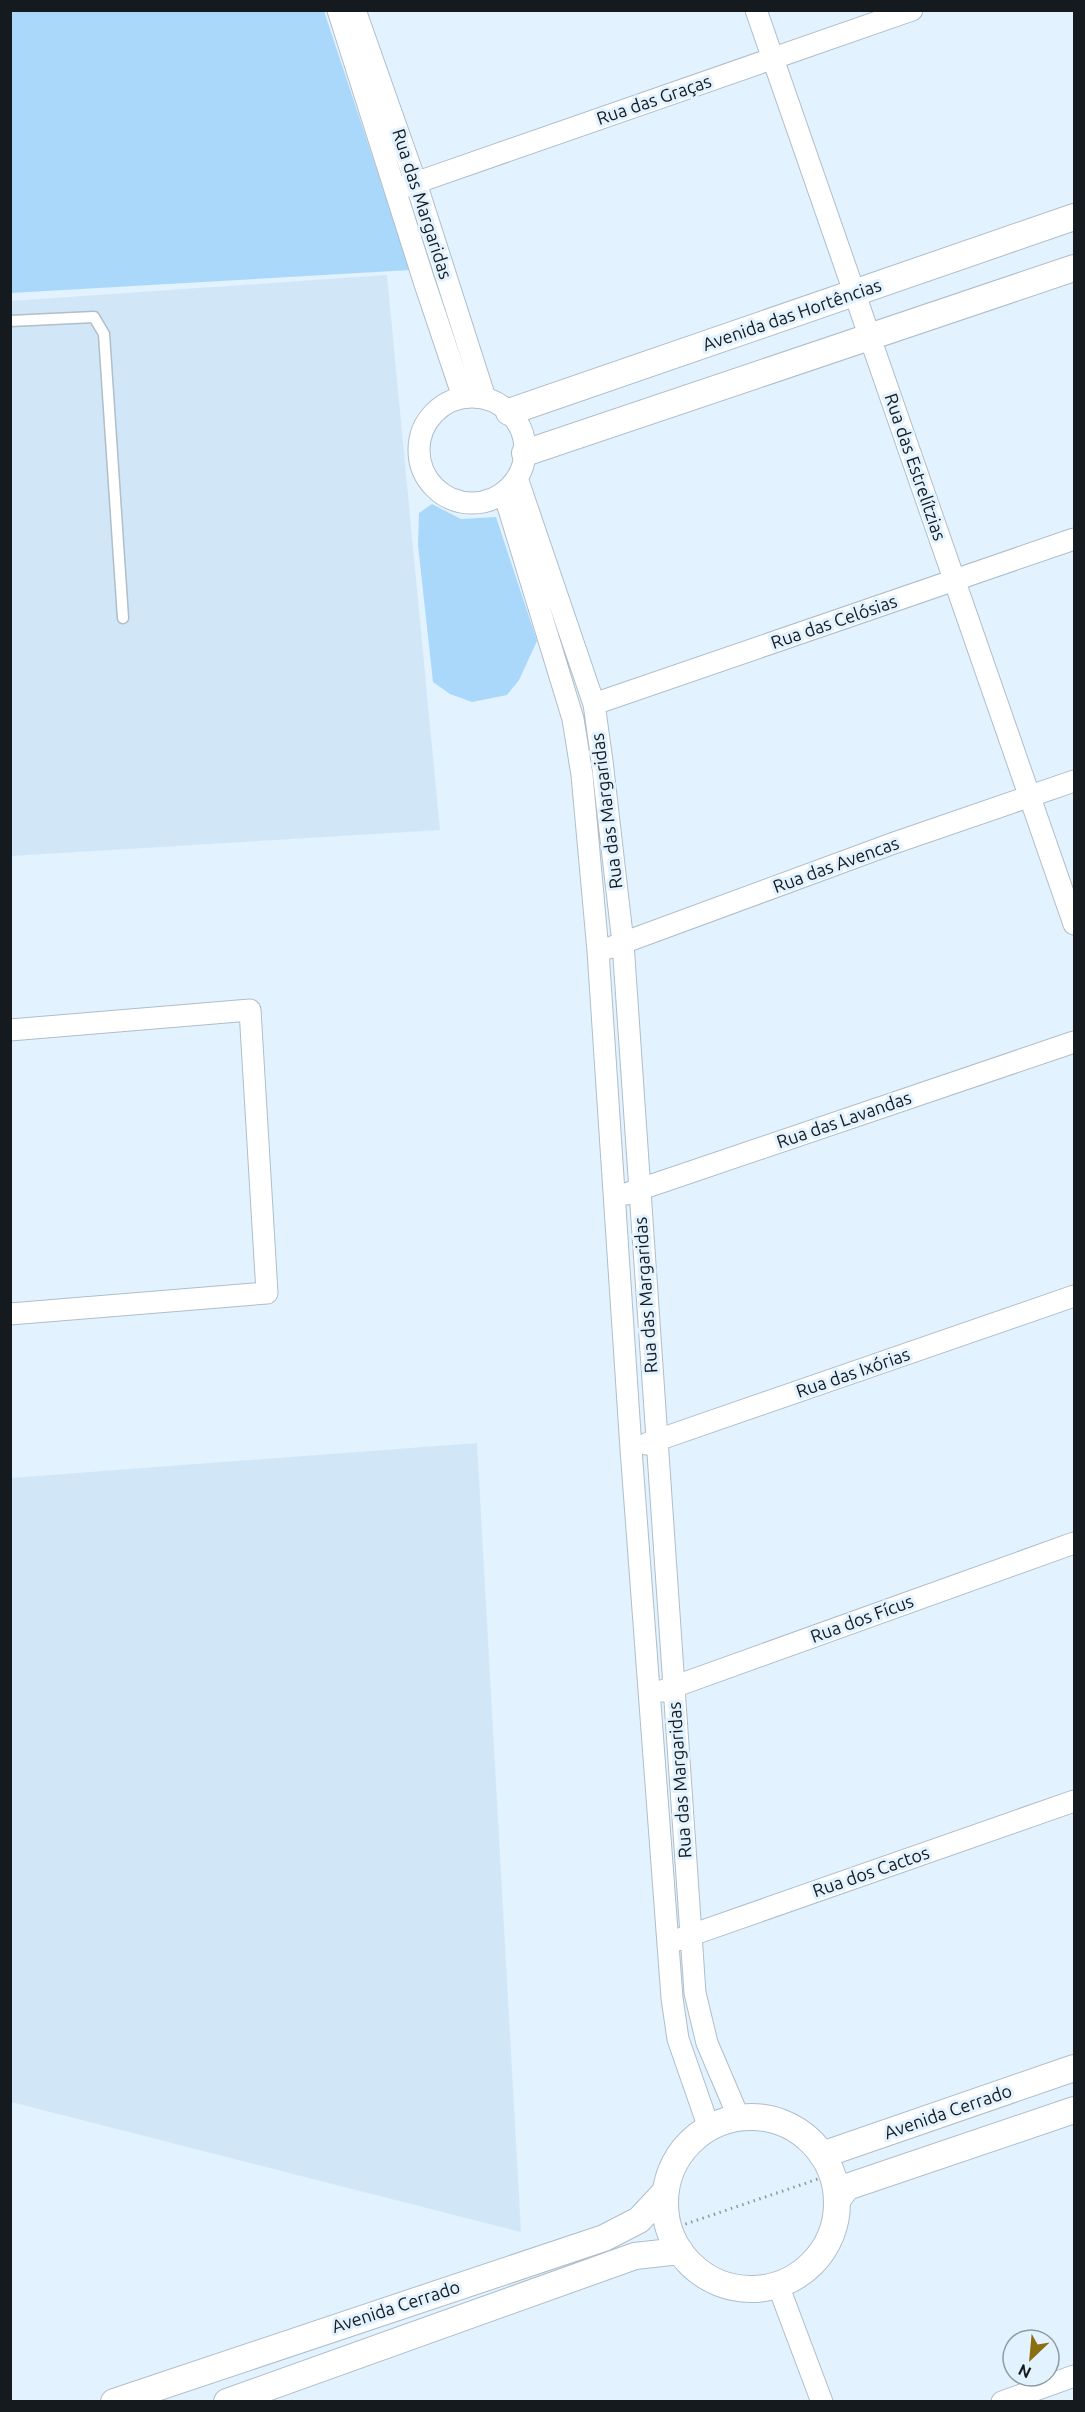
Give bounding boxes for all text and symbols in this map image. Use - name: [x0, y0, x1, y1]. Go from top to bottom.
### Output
- street label: Rua das Graças: [594, 70, 714, 128]
- street label: Rua das Margaridas: [389, 126, 457, 281]
- street label: Avenida das Hortências: [700, 274, 884, 354]
- street label: Rua das Estrelítzias: [881, 391, 951, 543]
- street label: Rua das Celósias: [768, 590, 900, 652]
- street label: Rua das Margaridas: [587, 732, 625, 890]
- street label: Rua das Avencas: [770, 832, 901, 896]
- street label: Rua das Lavandas: [774, 1087, 914, 1151]
- street label: Rua das Margaridas: [630, 1216, 660, 1374]
- street label: Rua das Ixórias: [793, 1343, 912, 1401]
- street label: Rua dos Fícus: [807, 1590, 916, 1646]
- street label: Rua das Margaridas: [664, 1701, 694, 1859]
- street label: Rua dos Cactos: [810, 1842, 932, 1900]
- street label: Avenida Cerrado: [881, 2080, 1014, 2142]
- street label: Avenida Cerrado: [329, 2276, 462, 2336]
- north arrow: [1001, 2328, 1061, 2388]
- text: N: [1015, 2361, 1034, 2382]

